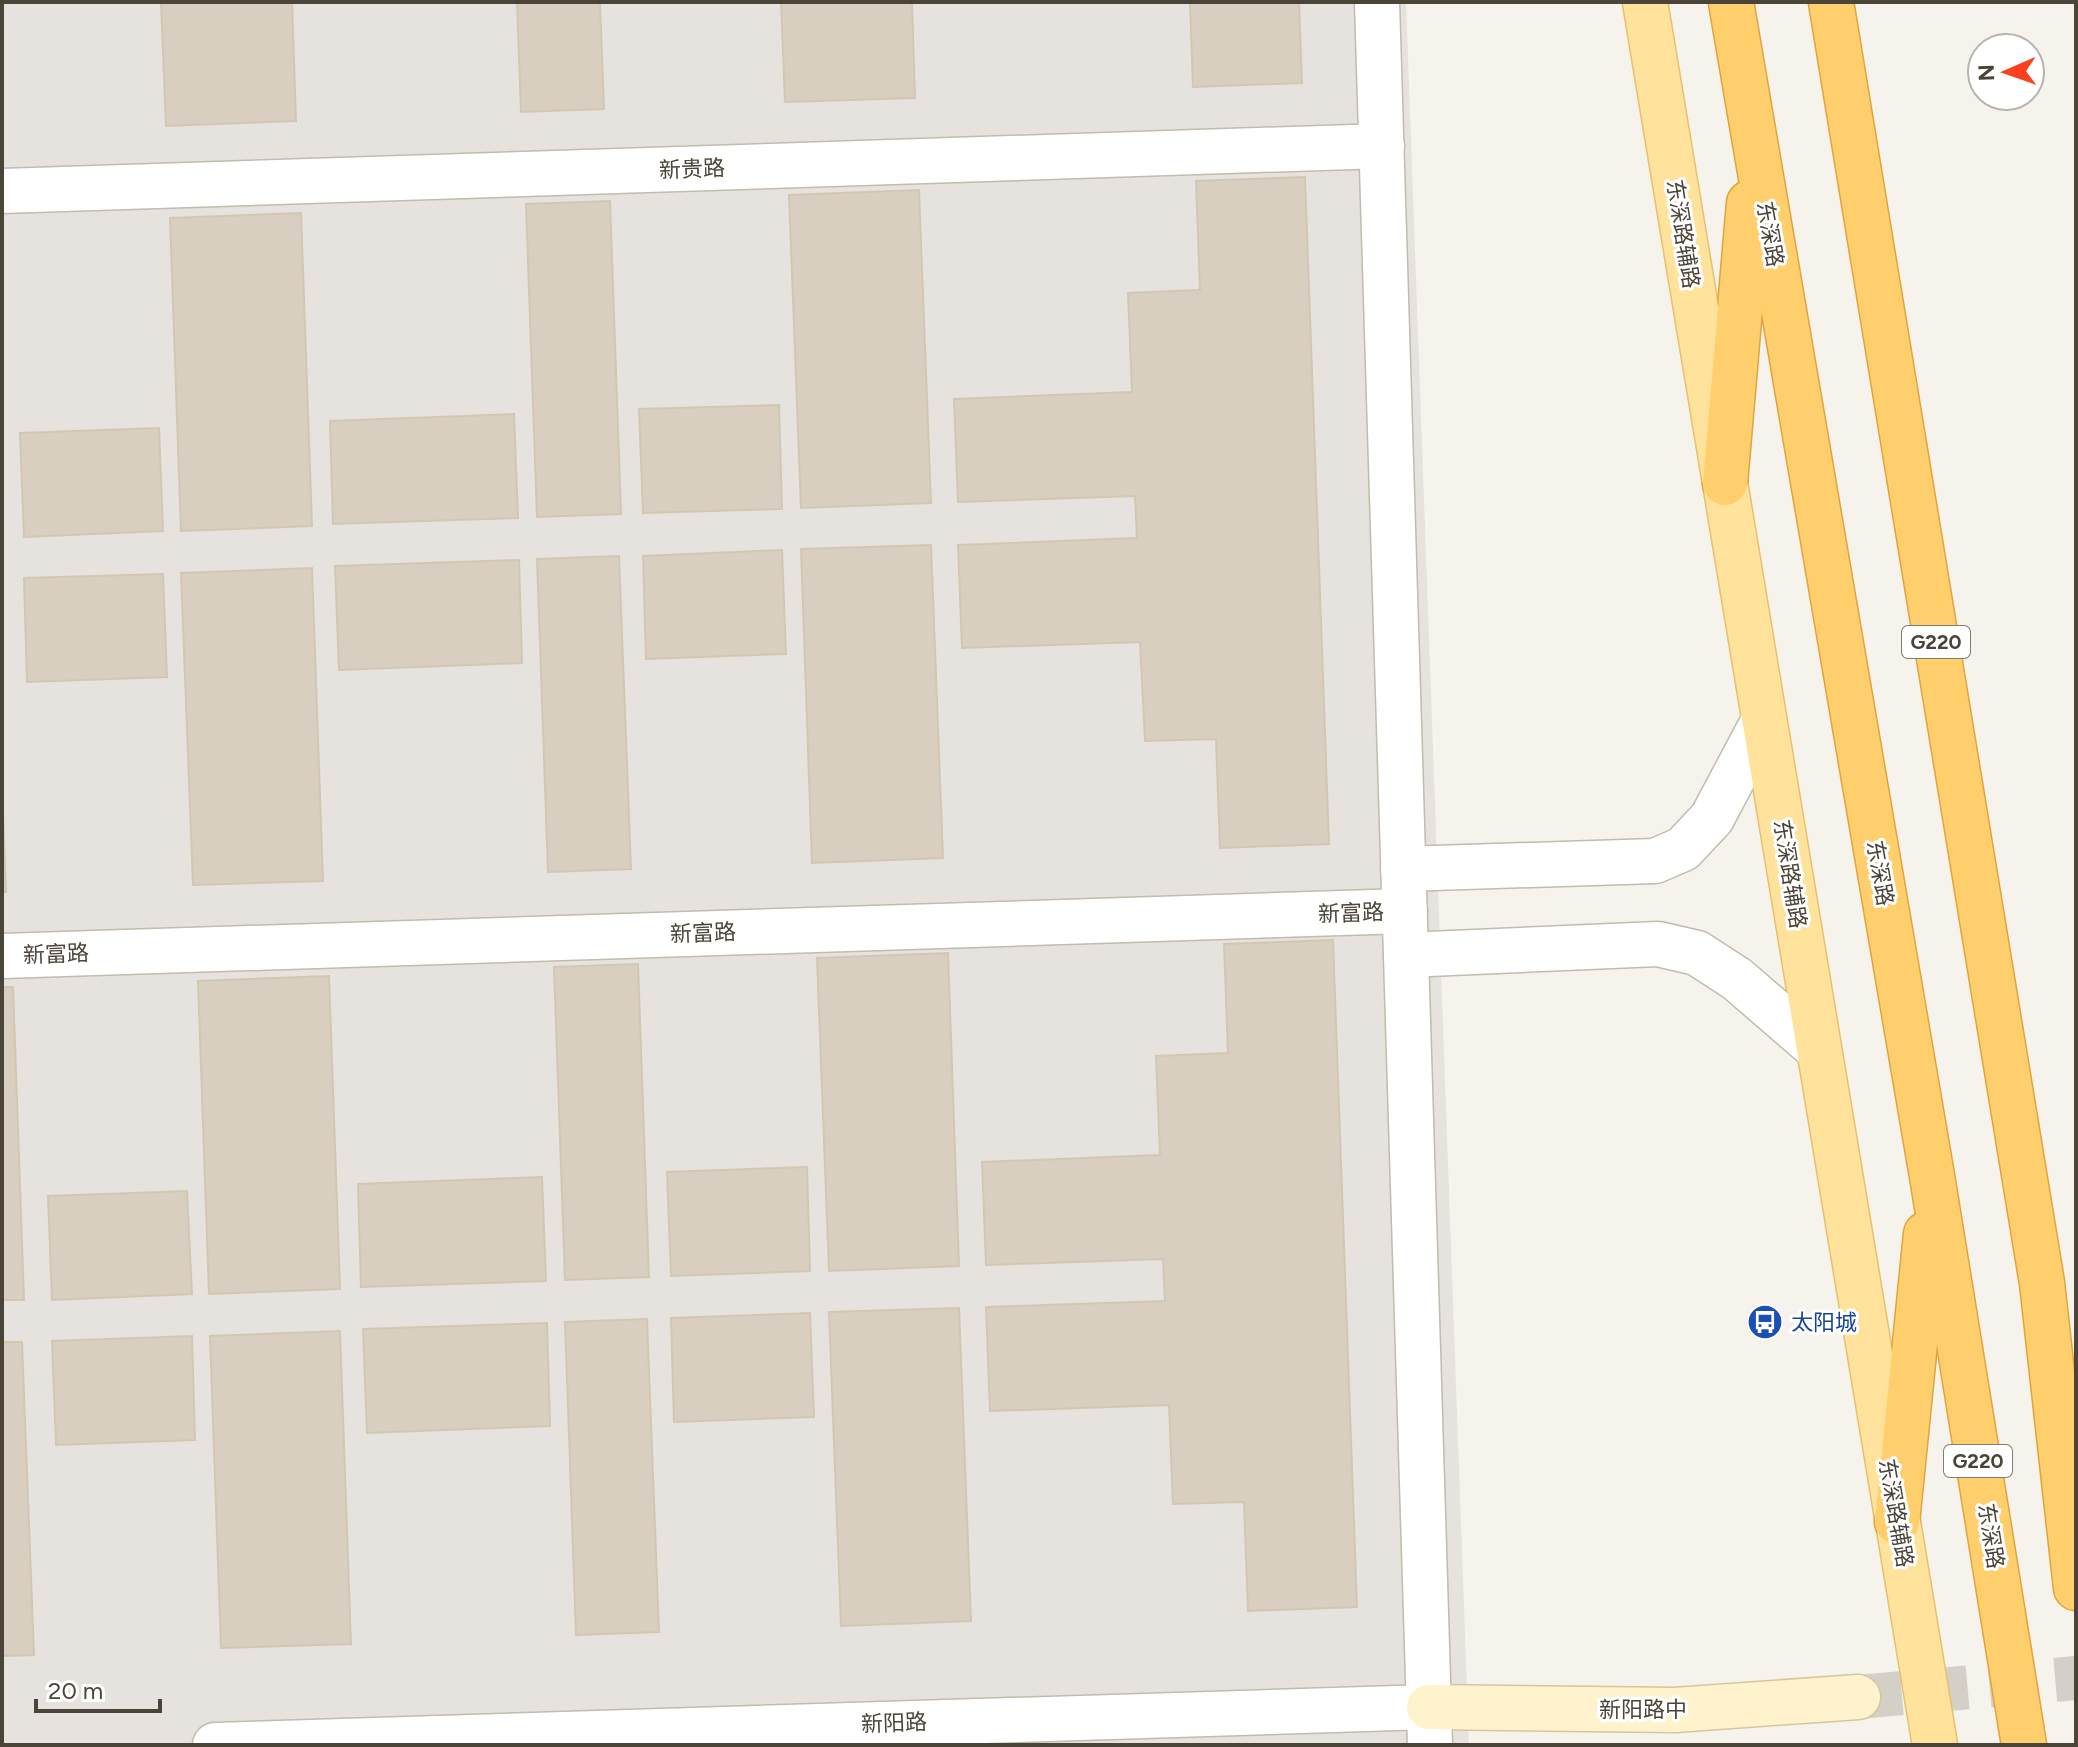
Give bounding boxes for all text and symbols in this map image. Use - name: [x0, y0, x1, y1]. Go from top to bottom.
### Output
- north arrow: [1966, 32, 2046, 112]
- text: N: [1973, 64, 2000, 82]
- street label: 新贵路: [659, 154, 725, 184]
- street label: 东深路辅路: [1661, 178, 1705, 290]
- street label: 东深路: [1751, 199, 1789, 269]
- road number: G220: [1902, 626, 1970, 658]
- street label: 东深路辅路: [1768, 818, 1812, 930]
- street label: 东深路: [1861, 838, 1899, 908]
- street label: 新富路: [1318, 898, 1384, 928]
- street label: 新富路: [670, 918, 736, 948]
- street label: 新富路: [23, 939, 89, 969]
- bus stop icon: 太阳城: [1746, 1303, 1784, 1341]
- place label: 太阳城: [1791, 1309, 1857, 1336]
- road number: G220: [1944, 1445, 2012, 1477]
- street label: 东深路辅路: [1873, 1456, 1919, 1570]
- street label: 东深路: [1973, 1501, 2009, 1571]
- scale bar: [36, 1663, 160, 1713]
- text: 20 m: [48, 1676, 103, 1705]
- street label: 新阳路中: [1599, 1696, 1687, 1723]
- street label: 新阳路: [861, 1708, 927, 1738]

